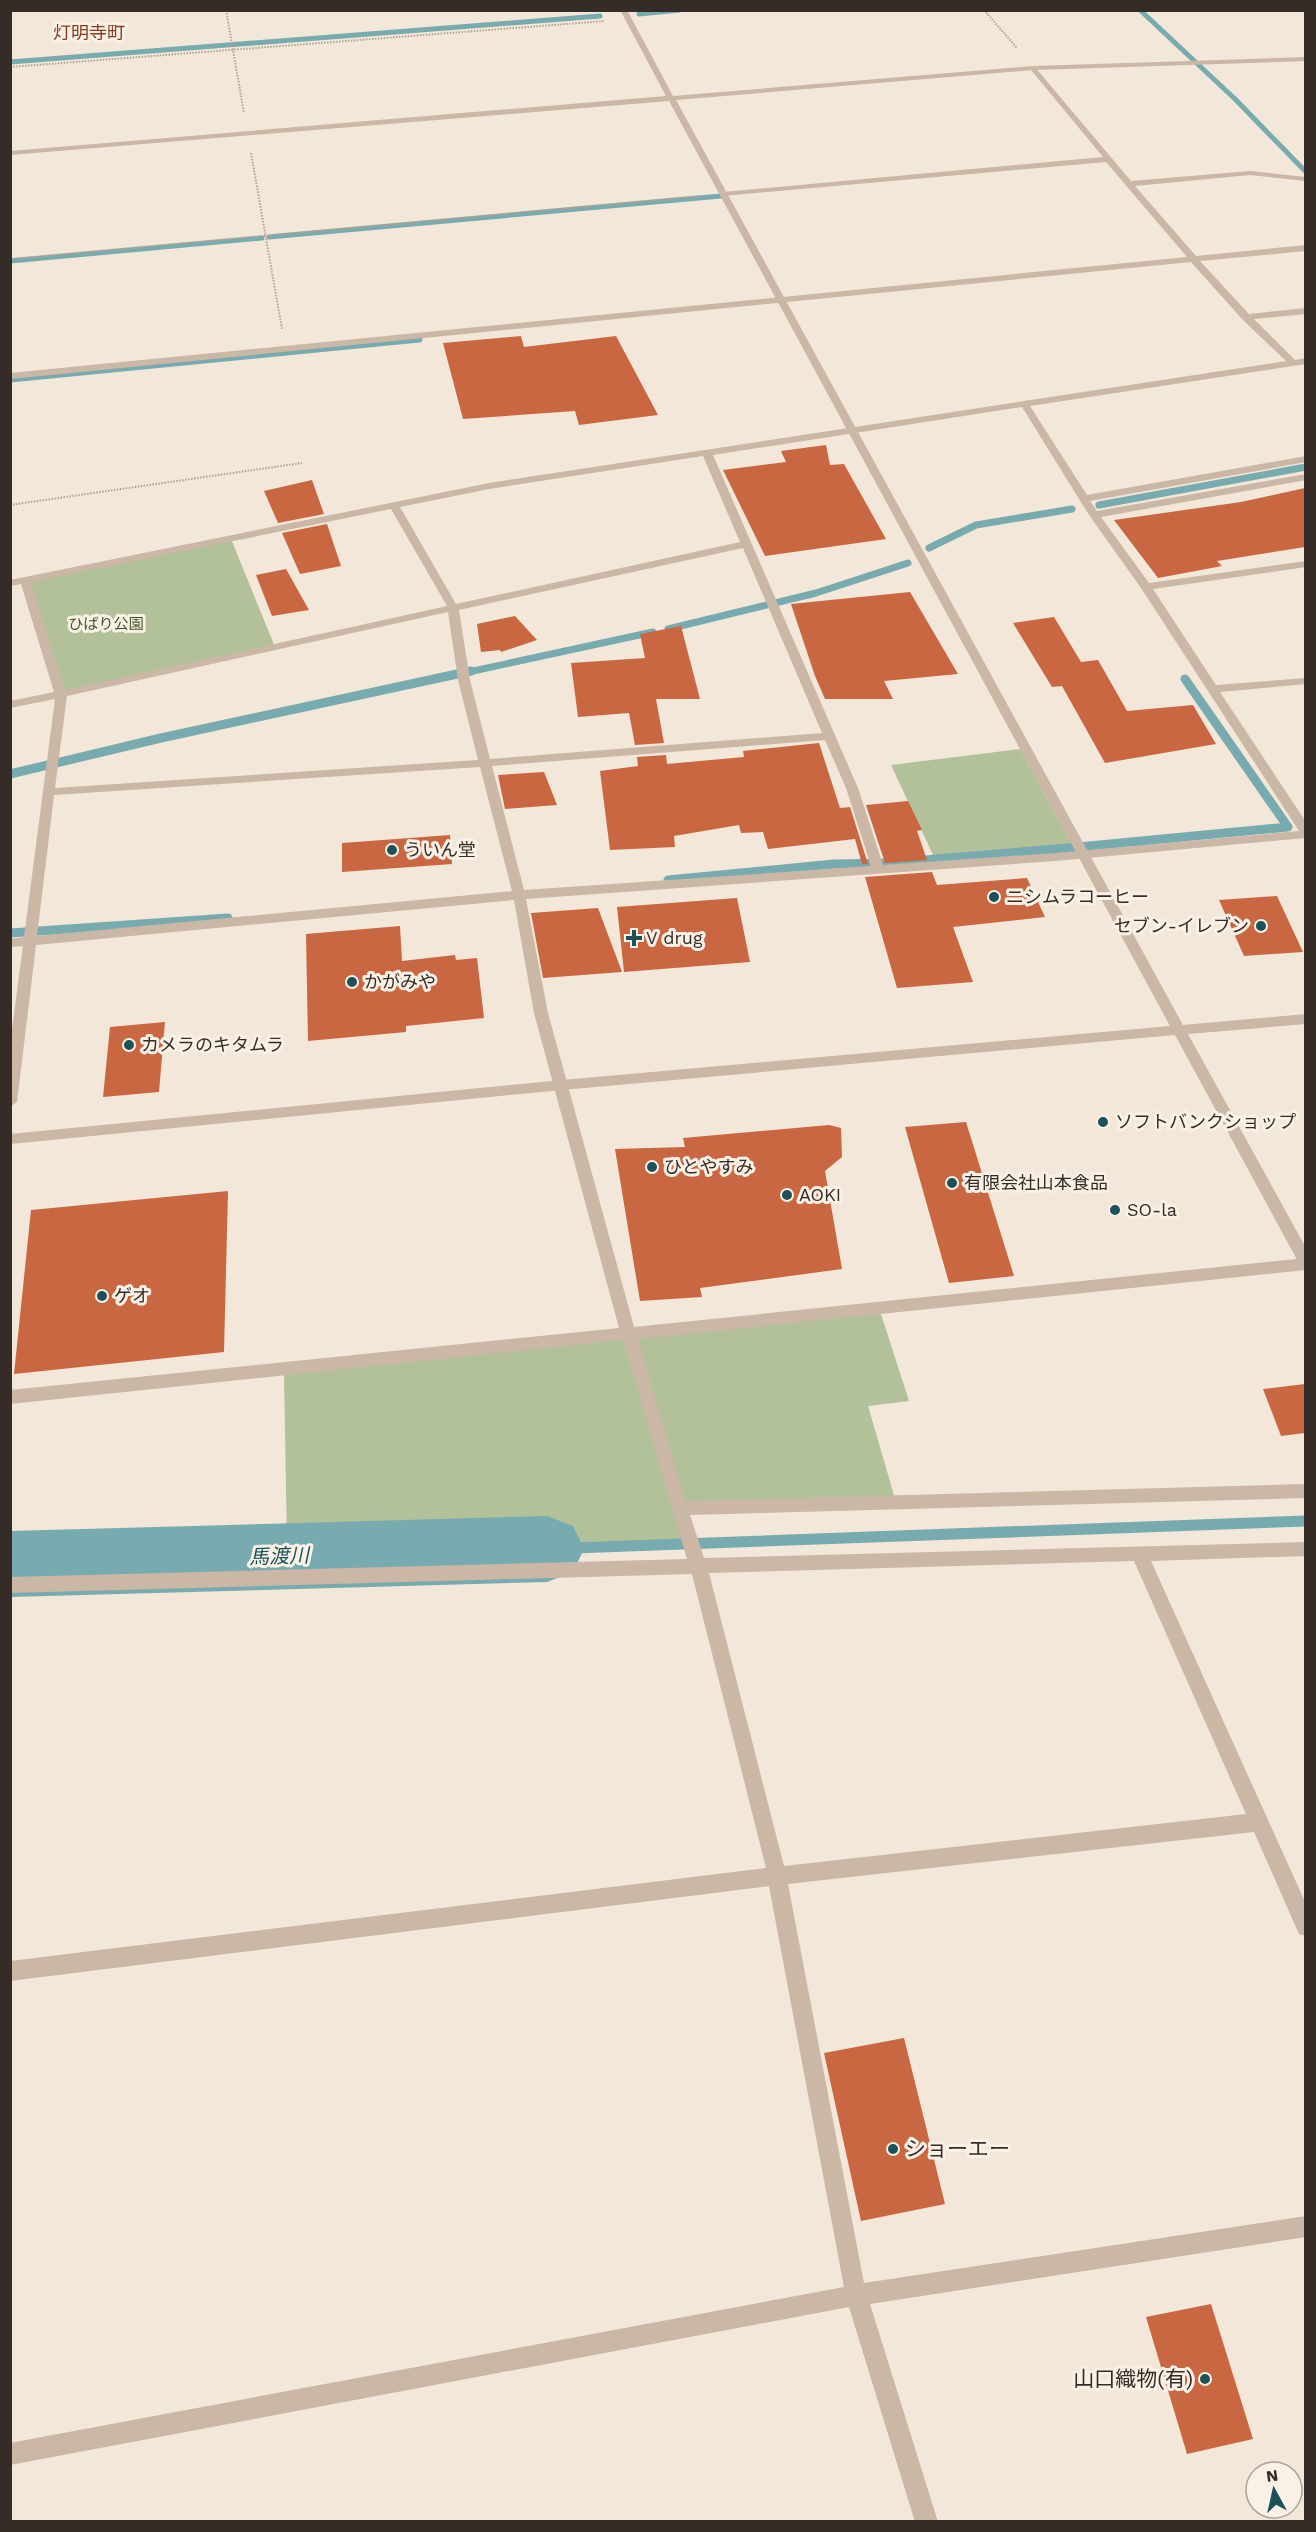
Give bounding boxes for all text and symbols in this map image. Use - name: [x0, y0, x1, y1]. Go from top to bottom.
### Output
- district label: 灯明寺町: [53, 22, 125, 43]
- park label: ひばり公園: [68, 615, 144, 633]
- place label: ういん堂: [404, 839, 476, 860]
- marker: ういん堂: [385, 843, 399, 857]
- place label: ニシムラコーヒー: [1006, 886, 1149, 907]
- marker: ニシムラコーヒー: [987, 890, 1001, 904]
- place label: セブン-イレブン: [1114, 915, 1249, 936]
- marker: セブン-イレブン: [1254, 919, 1268, 933]
- place label: V drug: [646, 927, 703, 948]
- marker: V drug: [627, 931, 641, 945]
- place label: かがみや: [364, 971, 436, 992]
- marker: かがみや: [345, 975, 359, 989]
- place label: カメラのキタムラ: [141, 1034, 284, 1055]
- marker: カメラのキタムラ: [122, 1038, 136, 1052]
- place label: ソフトバンクショップ: [1115, 1111, 1296, 1132]
- marker: ソフトバンクショップ: [1096, 1115, 1110, 1129]
- place label: ひとやすみ: [664, 1156, 753, 1177]
- marker: ひとやすみ: [645, 1160, 659, 1174]
- place label: 有限会社山本食品: [964, 1172, 1108, 1193]
- marker: 有限会社山本食品: [945, 1176, 959, 1190]
- place label: AOKI: [799, 1184, 841, 1205]
- marker: AOKI: [780, 1188, 794, 1202]
- place label: SO-la: [1127, 1199, 1177, 1220]
- marker: SO-la: [1108, 1203, 1122, 1217]
- place label: ゲオ: [114, 1285, 150, 1306]
- marker: ゲオ: [95, 1289, 109, 1303]
- water label: 馬渡川: [249, 1543, 311, 1569]
- place label: ショーエー: [905, 2136, 1010, 2161]
- marker: ショーエー: [886, 2142, 900, 2156]
- place label: 山口織物(有): [1073, 2366, 1193, 2391]
- marker: 山口織物(有): [1198, 2372, 1212, 2386]
- north arrow: [1244, 2460, 1304, 2520]
- text: N: [1265, 2465, 1279, 2486]

